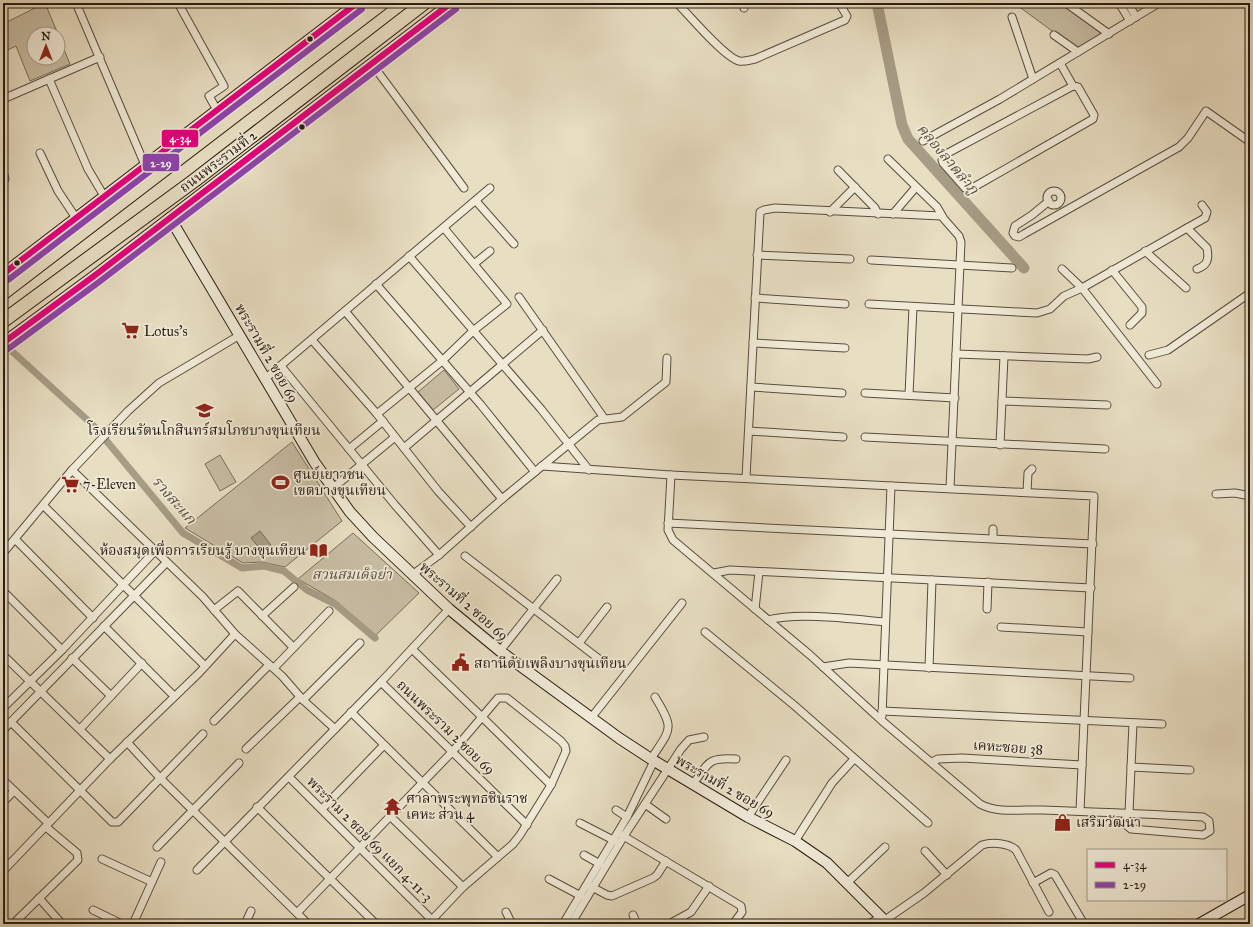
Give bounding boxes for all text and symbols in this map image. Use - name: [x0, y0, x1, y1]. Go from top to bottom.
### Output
- north arrow: [26, 26, 66, 66]
- text: N: [41, 30, 51, 43]
- unlabelled marker: [305, 34, 315, 44]
- water label: คลองลาดลำภู: [912, 120, 983, 199]
- unlabelled marker: [297, 122, 307, 132]
- street label: ถนนพระรามที่ 2: [175, 125, 261, 196]
- line badge: 4-34: [161, 129, 199, 148]
- text: 4-34: [169, 132, 191, 146]
- line badge: 2-29: [142, 153, 180, 172]
- text: 2-29: [150, 157, 172, 171]
- unlabelled marker: [12, 258, 22, 268]
- street label: พระรามที่ 2 ซอย 69: [231, 300, 304, 406]
- supermarket icon: Lotus's: [121, 321, 141, 341]
- place label: Lotus's: [144, 323, 188, 340]
- school or university icon: โรงเรียนรัตนโกสินทร์สมโภชบางขุนเทียน: [194, 400, 214, 420]
- place label: โรงเรียนรัตนโกสินทร์สมโภชบางขุนเทียน: [87, 420, 320, 439]
- place label: ศูนย์เยาวชน เขตบางขุนเทียน: [293, 465, 386, 499]
- water label: รางสะแก: [148, 472, 200, 528]
- sports icon: ศูนย์เยาวชน เขตบางขุนเทียน: [270, 472, 290, 492]
- supermarket icon: 7-Eleven: [60, 474, 80, 494]
- place label: 7-Eleven: [83, 476, 136, 493]
- place label: ห้องสมุดเพื่อการเรียนรู้ บางขุนเทียน: [99, 540, 306, 559]
- library icon: ห้องสมุดเพื่อการเรียนรู้ บางขุนเทียน: [309, 540, 329, 560]
- street label: พระรามที่ 2 ซอย 69: [416, 557, 513, 644]
- park label: สวนสมเด็จย่า: [312, 566, 393, 583]
- public building icon: สถานีดับเพลิงบางขุนเทียน: [451, 653, 471, 673]
- place label: สถานีดับเพลิงบางขุนเทียน: [474, 655, 627, 672]
- street label: ถนนพระราม 2 ซอย 69: [393, 676, 498, 778]
- street label: เคหะซอย 38: [972, 737, 1044, 758]
- street label: พระรามที่ 2 ซอย 69: [672, 749, 778, 822]
- street label: พระราม 2 ซอย 69 แยก 4-11-3: [303, 773, 436, 906]
- place label: ศาลาพระพุทธชินราช เคหะ ส่วน 4: [406, 790, 528, 823]
- temple icon: ศาลาพระพุทธชินราช เคหะ ส่วน 4: [383, 796, 403, 816]
- shop icon: เสริมวัฒนา: [1053, 812, 1073, 832]
- place label: เสริมวัฒนา: [1076, 814, 1141, 831]
- legend: [1087, 849, 1227, 901]
- text: 4-34: [1123, 858, 1146, 872]
- text: 2-29: [1123, 878, 1146, 892]

